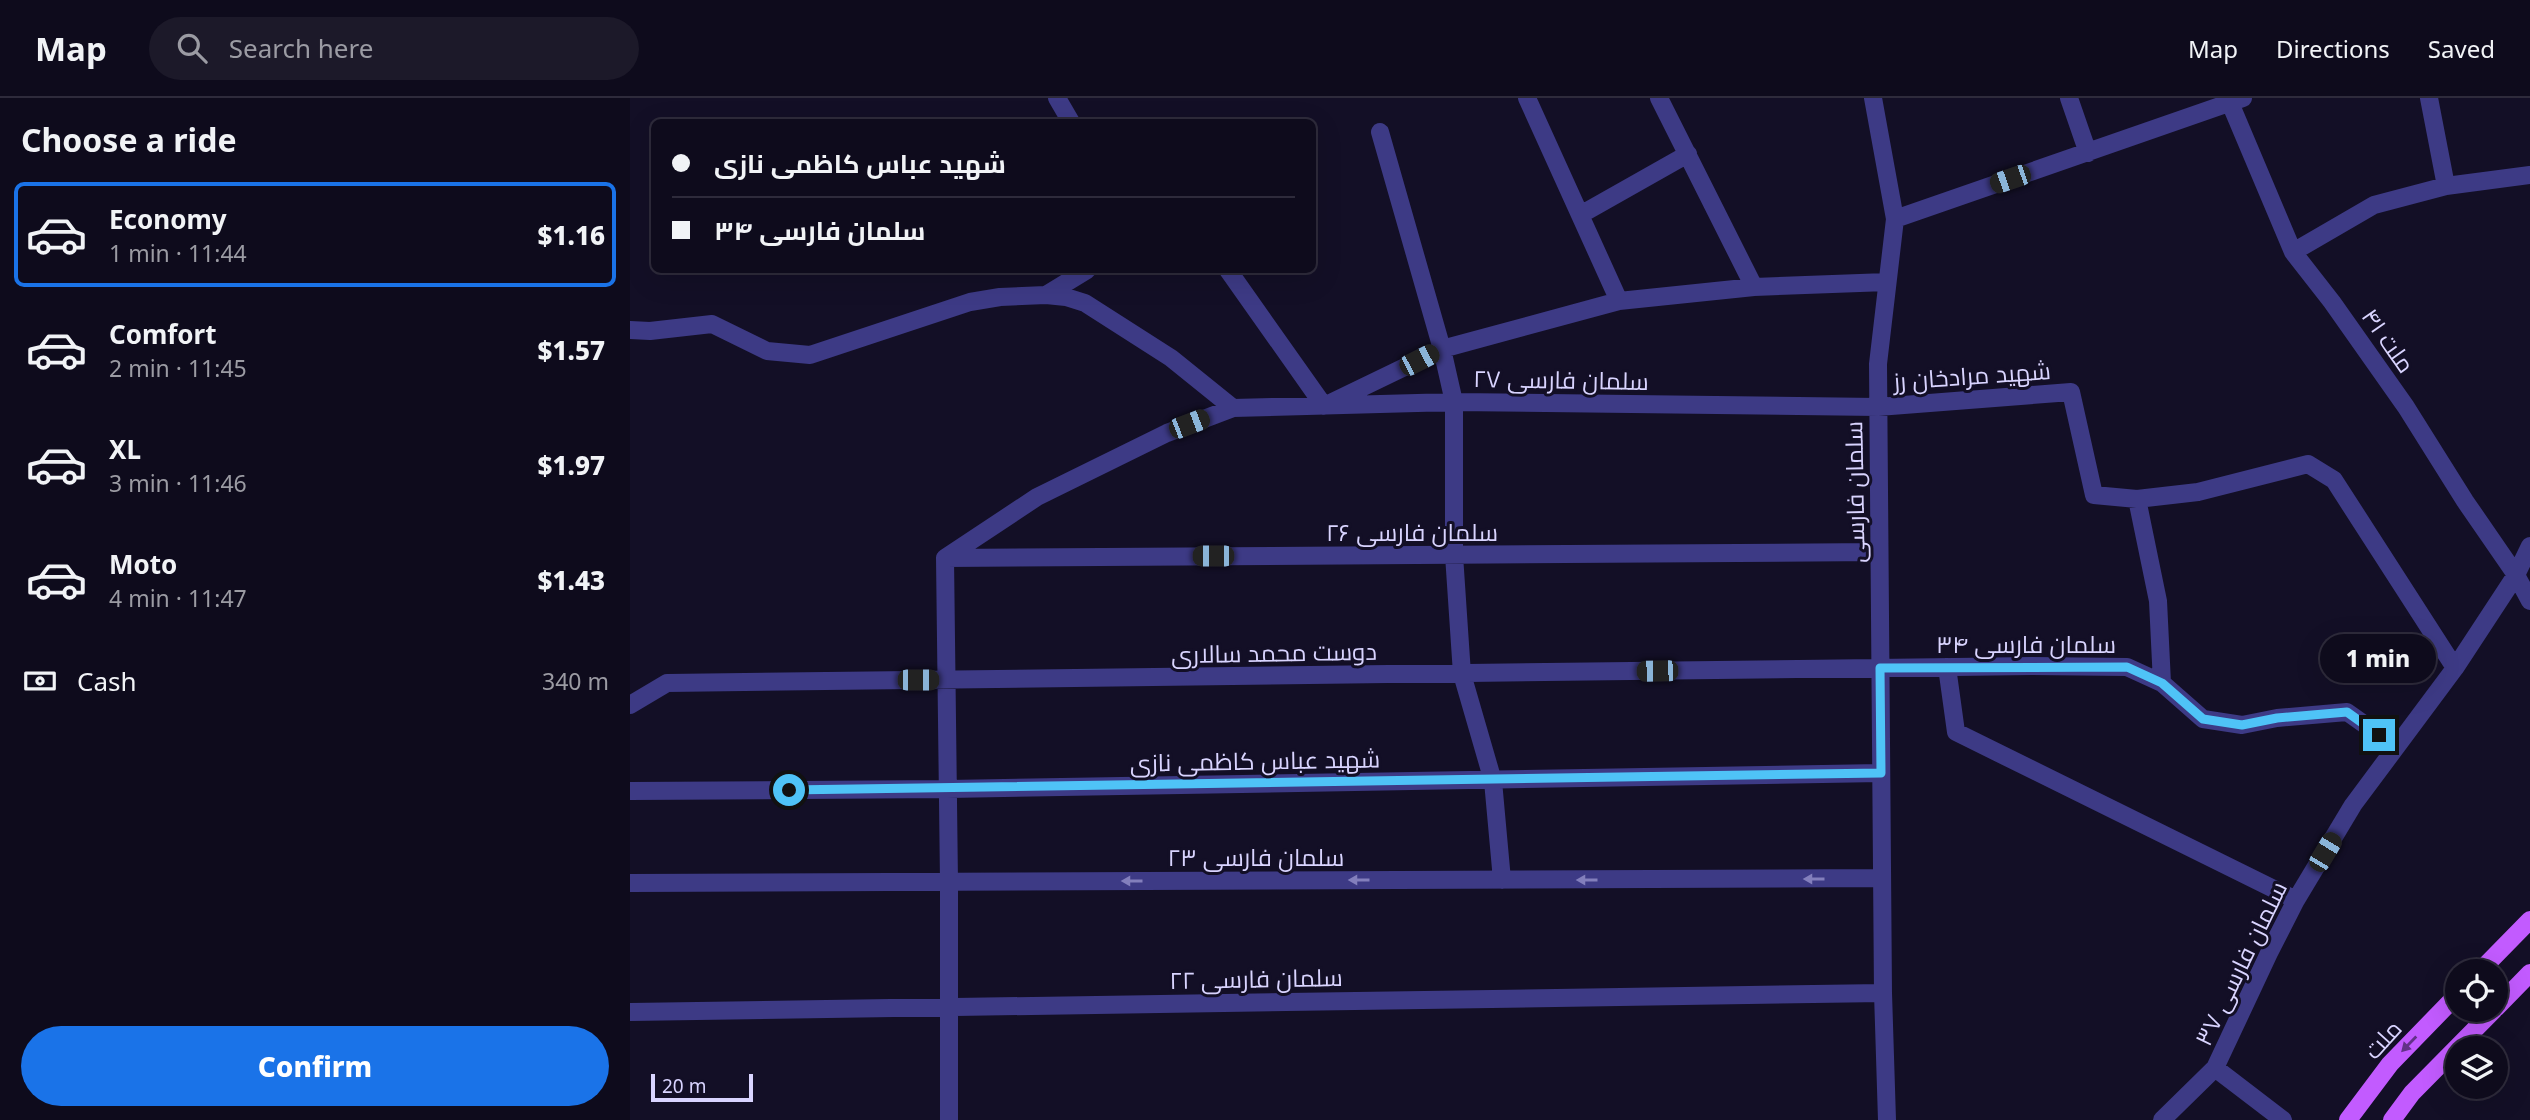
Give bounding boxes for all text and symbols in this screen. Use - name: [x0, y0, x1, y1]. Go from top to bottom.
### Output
- search box: [149, 17, 639, 80]
- text: Map: [35, 26, 107, 71]
- icon: search: [173, 29, 211, 67]
- text: Search here: [229, 30, 373, 66]
- text: Map: [2188, 32, 2238, 65]
- text: Directions: [2276, 32, 2390, 65]
- text: Saved: [2428, 32, 2495, 65]
- text: Choose a ride: [21, 118, 237, 161]
- text: شهید عباس کاظمی نازی: [714, 145, 1006, 181]
- car: [1987, 162, 2034, 196]
- text: Economy: [109, 201, 227, 237]
- icon: car: [25, 203, 88, 266]
- text: سلمان فارسی ۳۴: [714, 212, 925, 248]
- text: $1.16: [538, 217, 605, 253]
- text: 1 min · 11:44: [109, 237, 247, 269]
- street label: ملت ۴۱: [2355, 301, 2423, 379]
- text: Comfort: [109, 316, 217, 352]
- icon: car: [25, 318, 88, 381]
- text: $1.57: [538, 332, 605, 368]
- car: [1396, 341, 1443, 379]
- text: 2 min · 11:45: [109, 352, 247, 384]
- street label: شهید مرادخان رز: [1890, 353, 2052, 397]
- street label: سلمان فارسی ۲۷: [1473, 361, 1649, 397]
- car: [1166, 407, 1213, 441]
- street label: سلمان فارسی: [1836, 421, 1872, 563]
- text: XL: [109, 431, 141, 467]
- icon: car: [25, 433, 88, 496]
- text: $1.97: [538, 447, 605, 483]
- text: 3 min · 11:46: [109, 467, 247, 499]
- street label: سلمان فارسی ۲۶: [1326, 515, 1498, 548]
- text: Moto: [109, 546, 177, 582]
- car: [1193, 546, 1235, 567]
- icon: car: [25, 548, 88, 611]
- text: $1.43: [538, 562, 605, 598]
- text: 4 min · 11:47: [109, 582, 247, 614]
- street label: سلمان فارسی ۳۴: [1936, 627, 2116, 660]
- street label: دوست محمد سالاری: [1171, 634, 1377, 670]
- callout: 1 min: [2321, 634, 2437, 682]
- text: 1 min: [2346, 642, 2410, 674]
- car: [1636, 660, 1679, 682]
- icon: cash: [21, 662, 59, 700]
- text: Cash: [77, 663, 137, 699]
- text: 340 m: [542, 665, 609, 697]
- car: [898, 670, 940, 691]
- route end: [2363, 719, 2395, 751]
- street label: شهید عباس کاظمی نازی: [1130, 741, 1380, 779]
- route start: [773, 774, 805, 806]
- car: [2306, 829, 2345, 875]
- street label: سلمان فارسی ۲۳: [1168, 840, 1344, 873]
- one-way arrow: [1803, 873, 1825, 885]
- one-way arrow: [1348, 874, 1370, 886]
- one-way arrow: [1575, 874, 1597, 886]
- one-way arrow: [1120, 875, 1142, 887]
- street label: سلمان فارسی ۳۷: [2186, 875, 2294, 1051]
- map controls: [2445, 959, 2508, 1099]
- button: locate: [2445, 959, 2508, 1022]
- street label: سلمان فارسی ۲۲: [1169, 960, 1343, 996]
- street label: ملت: [2356, 1012, 2408, 1066]
- button: Confirm: [21, 1026, 609, 1106]
- one-way arrow: [2402, 1035, 2418, 1052]
- button: layers: [2445, 1036, 2508, 1099]
- scale bar: [651, 1071, 752, 1103]
- text: 20 m: [662, 1073, 706, 1099]

